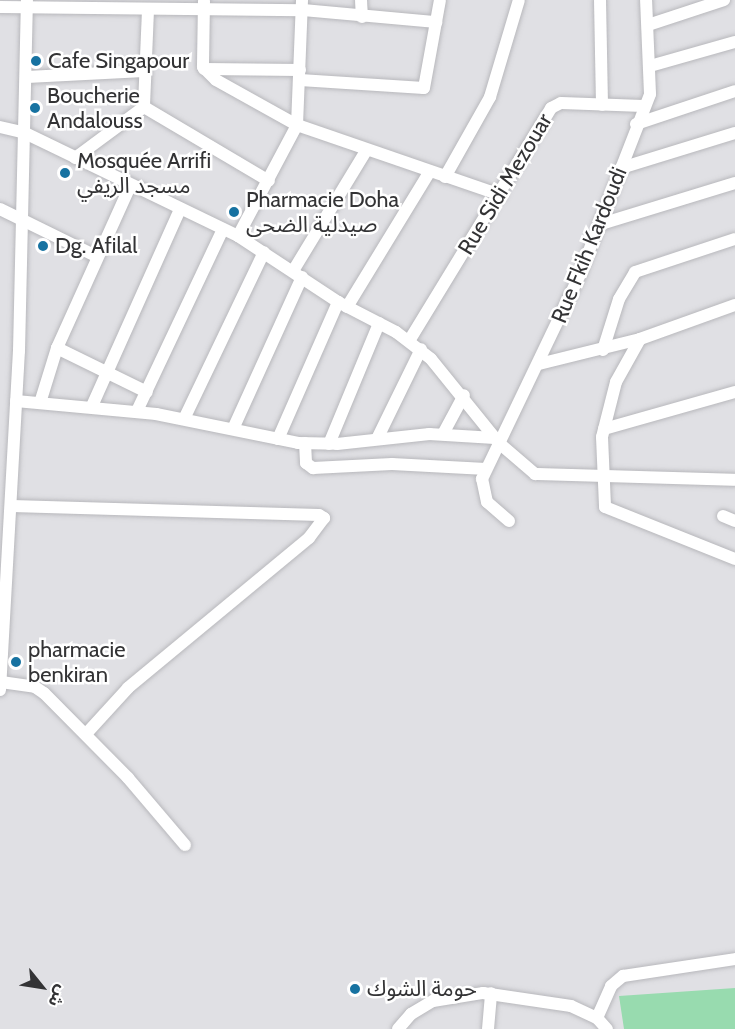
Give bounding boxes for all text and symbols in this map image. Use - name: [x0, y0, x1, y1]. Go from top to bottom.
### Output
- place label: Cafe Singapour: [48, 48, 189, 74]
- marker: Cafe Singapour: [29, 54, 43, 68]
- place label: Boucherie Andalouss: [47, 82, 143, 134]
- marker: Boucherie Andalouss: [28, 101, 42, 115]
- street label: Rue Sidi Mezouar: [452, 109, 558, 259]
- place label: Mosquée Arrifi مسجد الريفي: [77, 147, 211, 198]
- street label: Rue Fkih Kardoudi: [546, 163, 632, 327]
- marker: Mosquée Arrifi مسجد الريفي: [58, 166, 72, 180]
- place label: Pharmacie Doha صيدلية الضحى: [246, 186, 399, 237]
- marker: Pharmacie Doha صيدلية الضحى: [227, 205, 241, 219]
- place label: Dg. Afilal: [55, 233, 137, 259]
- marker: Dg. Afilal: [36, 239, 50, 253]
- place label: pharmacie benkiran: [28, 636, 125, 688]
- marker: pharmacie benkiran: [9, 655, 23, 669]
- north arrow: [12, 957, 72, 1017]
- place label: حومة الشوك: [367, 976, 477, 1002]
- text: ش: [44, 982, 72, 1010]
- marker: حومة الشوك: [348, 982, 362, 996]

